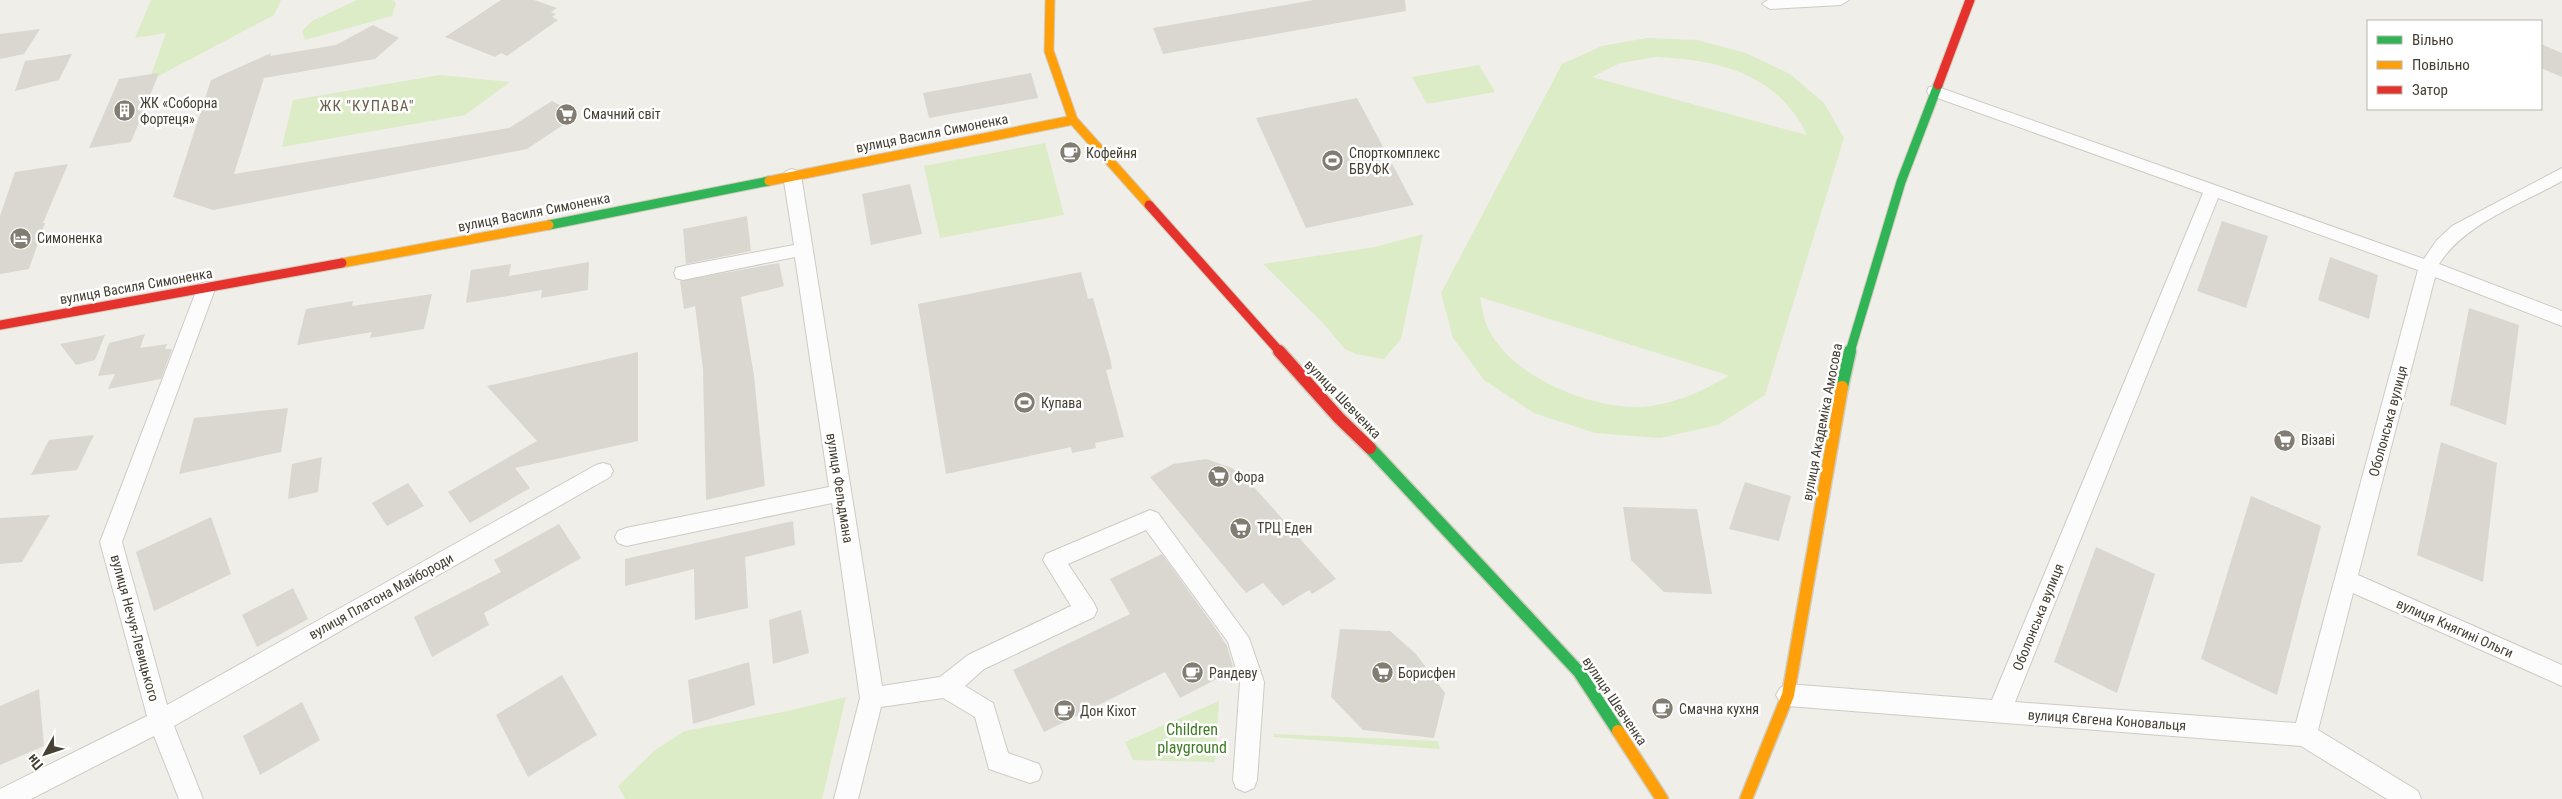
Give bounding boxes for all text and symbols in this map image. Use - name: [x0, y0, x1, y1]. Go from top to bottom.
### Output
- legend: [2367, 20, 2542, 110]
- text: Вільно: [2412, 31, 2454, 49]
- text: Повільно: [2412, 56, 2470, 74]
- text: Затор: [2412, 81, 2448, 99]
- place label: ЖК «Соборна Фортеця»: [140, 95, 218, 127]
- district label: ЖК "КУПАВА": [320, 97, 414, 115]
- building icon: ЖК «Соборна Фортеця»: [112, 99, 136, 123]
- supermarket icon: Смачний світ: [555, 102, 579, 126]
- place label: Смачний світ: [583, 106, 661, 122]
- street label: вулиця Василя Симоненка: [855, 110, 1009, 156]
- cafe icon: Кофейня: [1058, 141, 1082, 165]
- place label: Кофейня: [1086, 145, 1137, 161]
- place label: Спорткомплекс БВУФК: [1349, 145, 1440, 177]
- sports icon: Спорткомплекс БВУФК: [1321, 149, 1345, 173]
- street label: вулиця Василя Симоненка: [457, 189, 611, 235]
- hotel icon: Симоненка: [9, 226, 33, 250]
- place label: Симоненка: [37, 230, 102, 246]
- street label: вулиця Василя Симоненка: [58, 265, 214, 307]
- street label: вулиця Академіка Амосова: [1799, 342, 1845, 502]
- street label: вулиця Шевченка: [1301, 356, 1385, 442]
- street label: Оболонська вулиця: [2365, 364, 2411, 478]
- sports icon: Купава: [1013, 391, 1037, 415]
- place label: Купава: [1041, 395, 1082, 411]
- supermarket icon: Візаві: [2273, 428, 2297, 452]
- street label: вулиця Фельдмана: [823, 432, 857, 544]
- place label: Візаві: [2301, 432, 2335, 448]
- supermarket icon: Фора: [1206, 465, 1230, 489]
- place label: Фора: [1234, 469, 1264, 485]
- supermarket icon: ТРЦ Еден: [1229, 516, 1253, 540]
- place label: ТРЦ Еден: [1257, 520, 1312, 536]
- street label: вулиця Платона Майбороди: [306, 550, 456, 642]
- street label: вулиця Нечуя-Левицького: [108, 553, 162, 703]
- street label: Оболонська вулиця: [2009, 561, 2067, 673]
- street label: вулиця Княгині Ольги: [2394, 595, 2516, 661]
- street label: вулиця Шевченка: [1580, 654, 1650, 748]
- cafe icon: Рандеву: [1181, 661, 1205, 685]
- supermarket icon: Борисфен: [1370, 661, 1394, 685]
- place label: Рандеву: [1209, 665, 1258, 681]
- place label: Борисфен: [1398, 665, 1456, 681]
- cafe icon: Смачна кухня: [1651, 697, 1675, 721]
- cafe icon: Дон Кіхот: [1052, 699, 1076, 723]
- place label: Смачна кухня: [1679, 701, 1759, 717]
- place label: Дон Кіхот: [1080, 703, 1137, 719]
- street label: вулиця Євгена Коновальця: [2027, 706, 2187, 734]
- park label: Children playground: [1157, 720, 1227, 757]
- north arrow: [20, 729, 70, 779]
- text: Пн: [24, 751, 46, 773]

